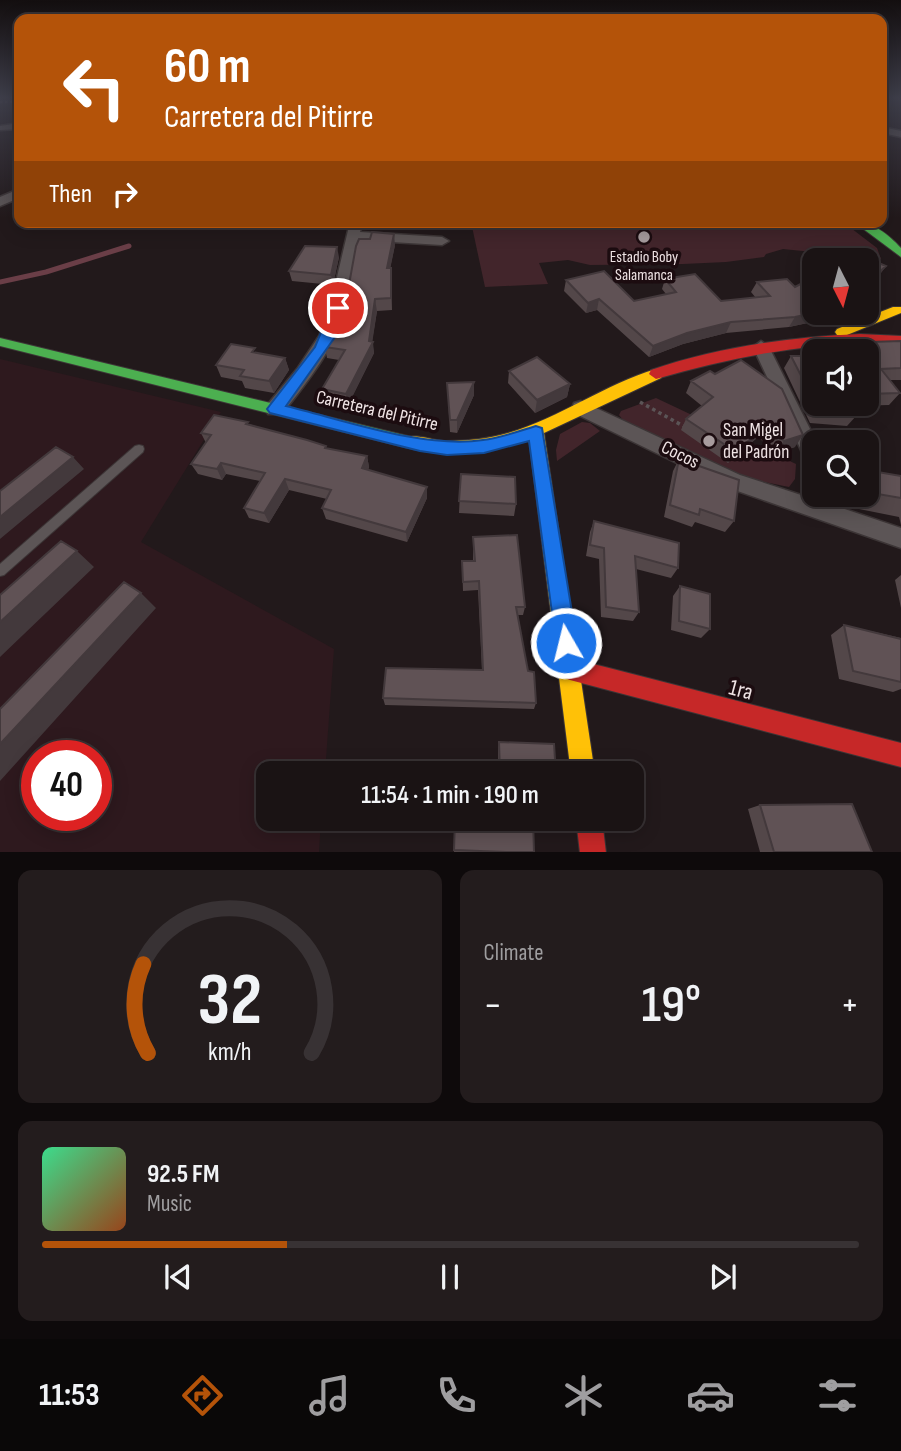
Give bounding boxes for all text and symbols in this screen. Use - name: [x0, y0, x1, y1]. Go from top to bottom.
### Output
- text: 60 m: [164, 38, 251, 97]
- icon: left: [49, 42, 140, 133]
- text: Carretera del Pitirre: [164, 98, 374, 137]
- icon: right: [106, 175, 144, 213]
- text: Then: [49, 179, 92, 210]
- marker: Estadio Boby Salamanca: [636, 229, 652, 245]
- place label: Estadio Boby Salamanca: [610, 248, 678, 285]
- north arrow: [802, 248, 878, 326]
- map controls: [802, 248, 879, 507]
- pin: [308, 278, 368, 338]
- icon: arrive: [319, 289, 357, 327]
- button: sound: [802, 339, 879, 416]
- street label: Carretera del Pitirre: [314, 386, 440, 436]
- place label: San Migel del Padrón: [723, 419, 789, 464]
- button: search: [802, 430, 879, 507]
- marker: San Migel del Padrón: [701, 433, 717, 449]
- street label: Cocos: [657, 436, 703, 474]
- position arrow: [529, 606, 603, 680]
- street label: 1ra: [726, 673, 756, 707]
- speed limit sign: 40: [21, 740, 112, 831]
- text: 11:54 · 1 min · 190 m: [361, 780, 539, 811]
- text: Climate: [484, 939, 543, 967]
- text: 32: [197, 957, 262, 1045]
- text: 19°: [642, 974, 701, 1037]
- text: −: [484, 983, 502, 1028]
- text: +: [840, 983, 859, 1028]
- text: km/h: [208, 1036, 251, 1067]
- text: 92.5 FM: [147, 1159, 219, 1190]
- text: Music: [147, 1190, 192, 1218]
- icon: previous: [159, 1258, 197, 1296]
- icon: pause: [431, 1258, 469, 1296]
- icon: next: [704, 1258, 742, 1296]
- icon: directions: [178, 1371, 227, 1420]
- icon: music: [305, 1371, 354, 1420]
- icon: phone: [432, 1371, 481, 1420]
- icon: climate: [559, 1371, 608, 1420]
- icon: car: [686, 1371, 735, 1420]
- icon: filters: [813, 1371, 862, 1420]
- text: 11:53: [39, 1376, 100, 1415]

